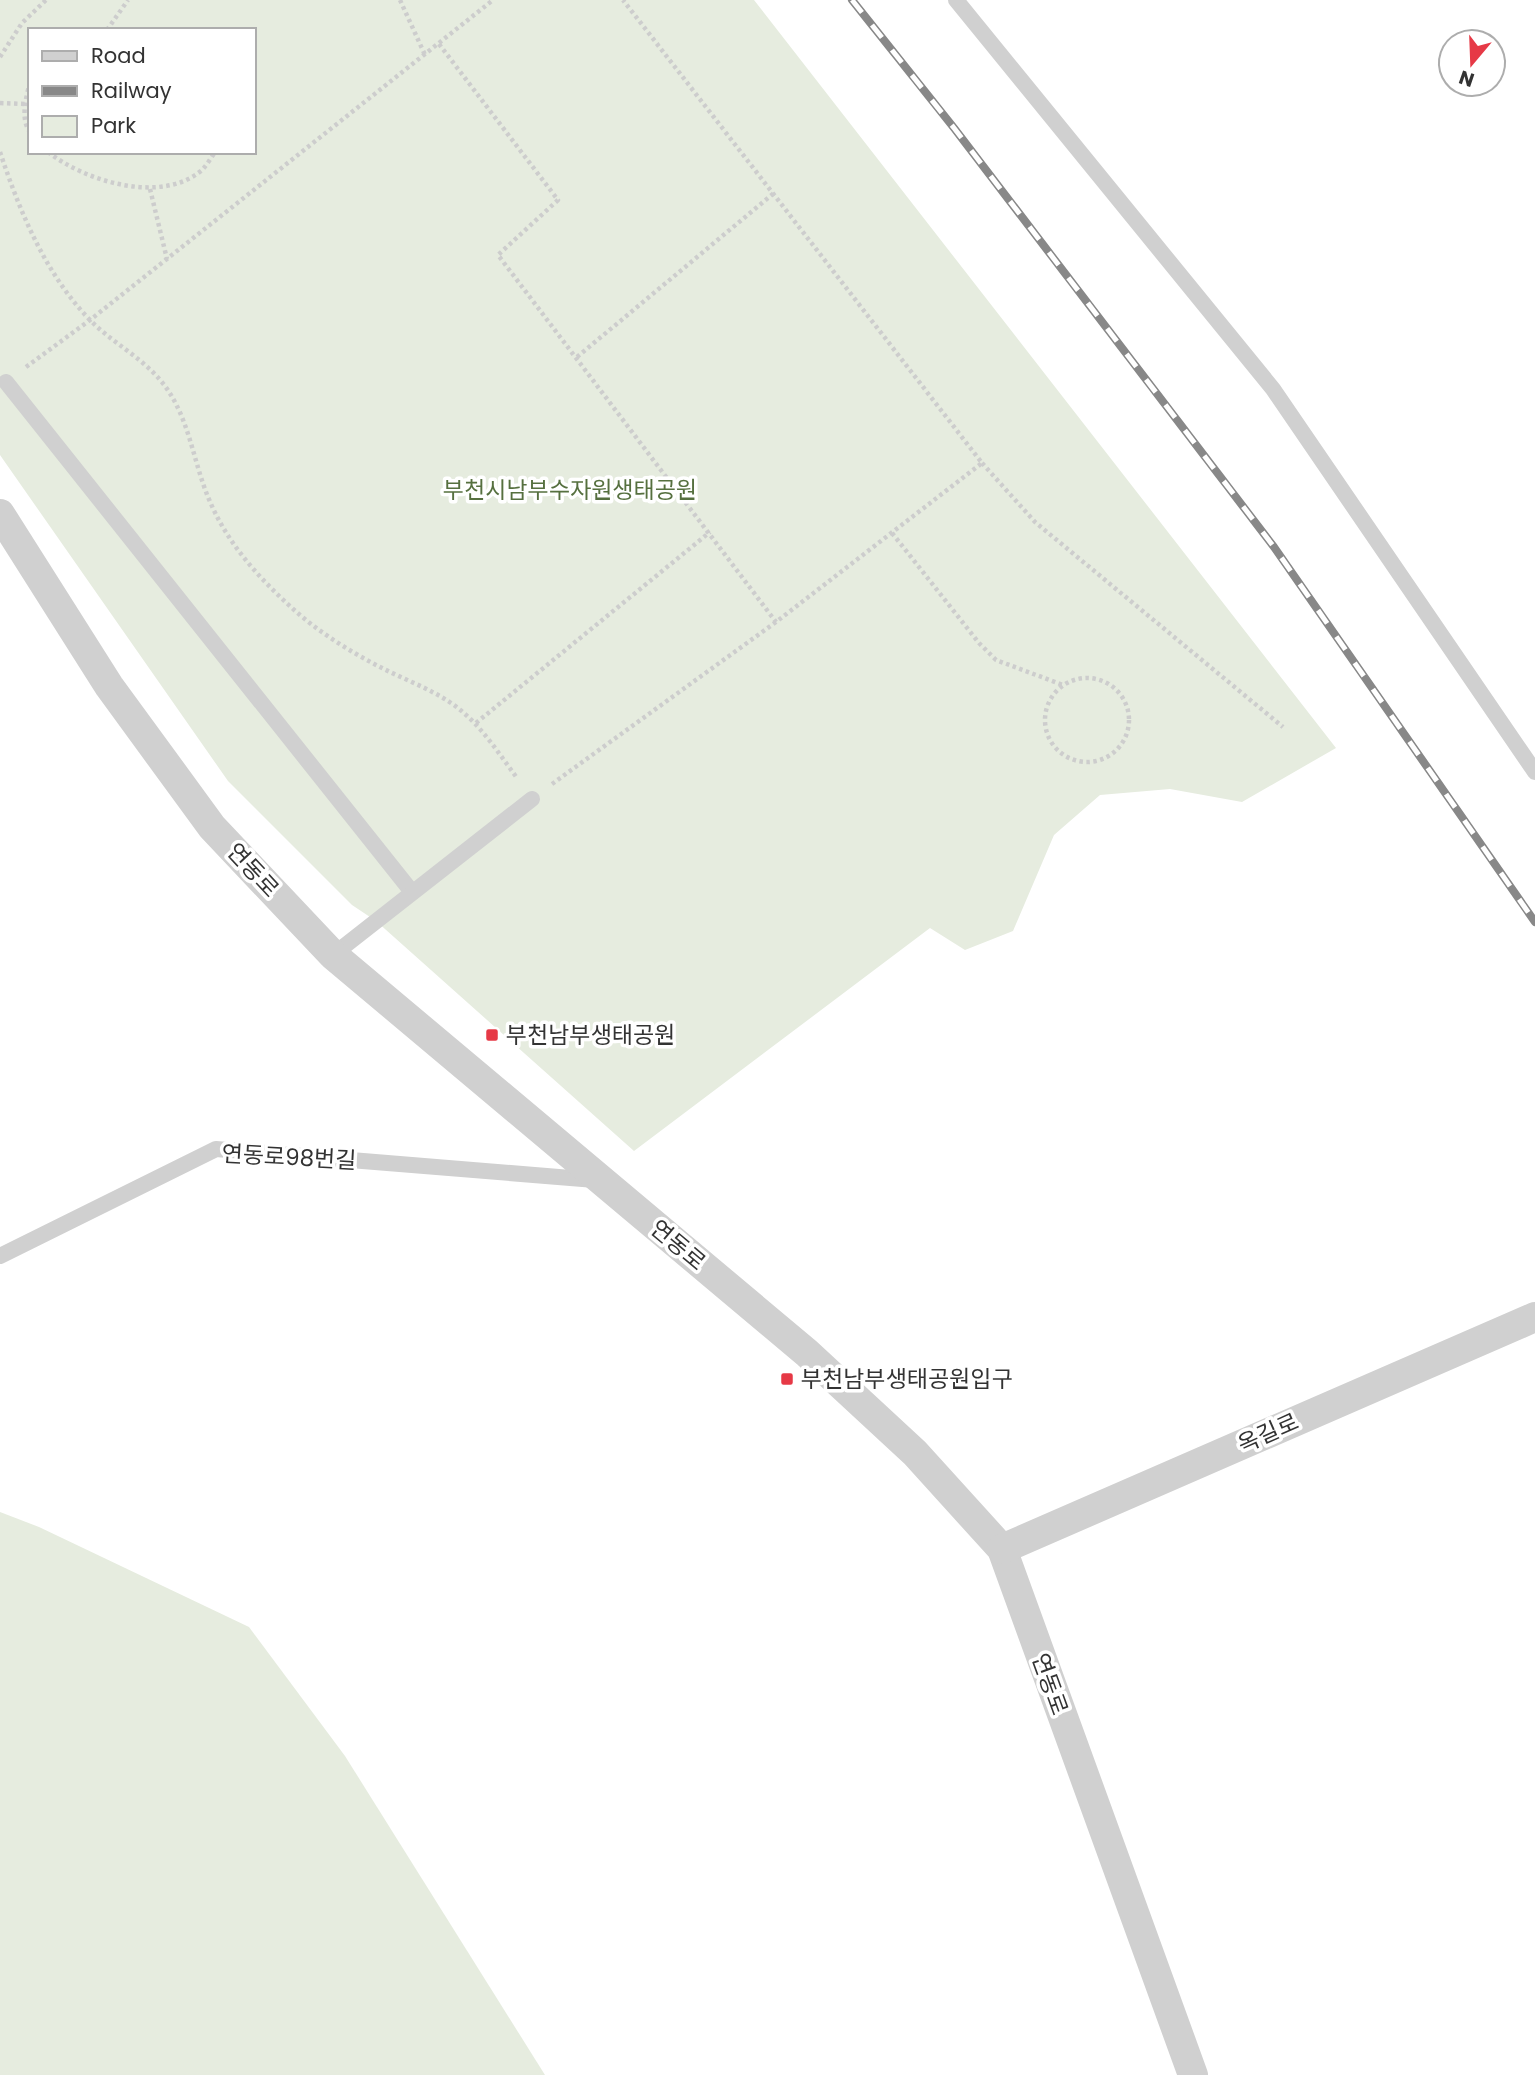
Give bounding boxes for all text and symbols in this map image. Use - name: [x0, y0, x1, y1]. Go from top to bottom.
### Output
- legend: [28, 28, 256, 154]
- north arrow: [1437, 28, 1507, 98]
- text: Road: [91, 41, 146, 70]
- text: N: [1455, 64, 1478, 94]
- text: Railway: [91, 76, 172, 105]
- text: Park: [91, 111, 136, 140]
- park label: 부천시남부수자원생태공원: [443, 474, 697, 506]
- street label: 연동로: [220, 836, 286, 904]
- place label: 부천남부생태공원: [506, 1019, 675, 1051]
- marker: 부천남부생태공원: [484, 1027, 500, 1043]
- street label: 연동로98번길: [221, 1137, 357, 1177]
- street label: 연동로: [643, 1212, 713, 1278]
- place label: 부천남부생태공원입구: [801, 1363, 1013, 1395]
- marker: 부천남부생태공원입구: [779, 1371, 795, 1387]
- street label: 옥길로: [1232, 1405, 1304, 1461]
- street label: 연동로: [1024, 1649, 1076, 1719]

